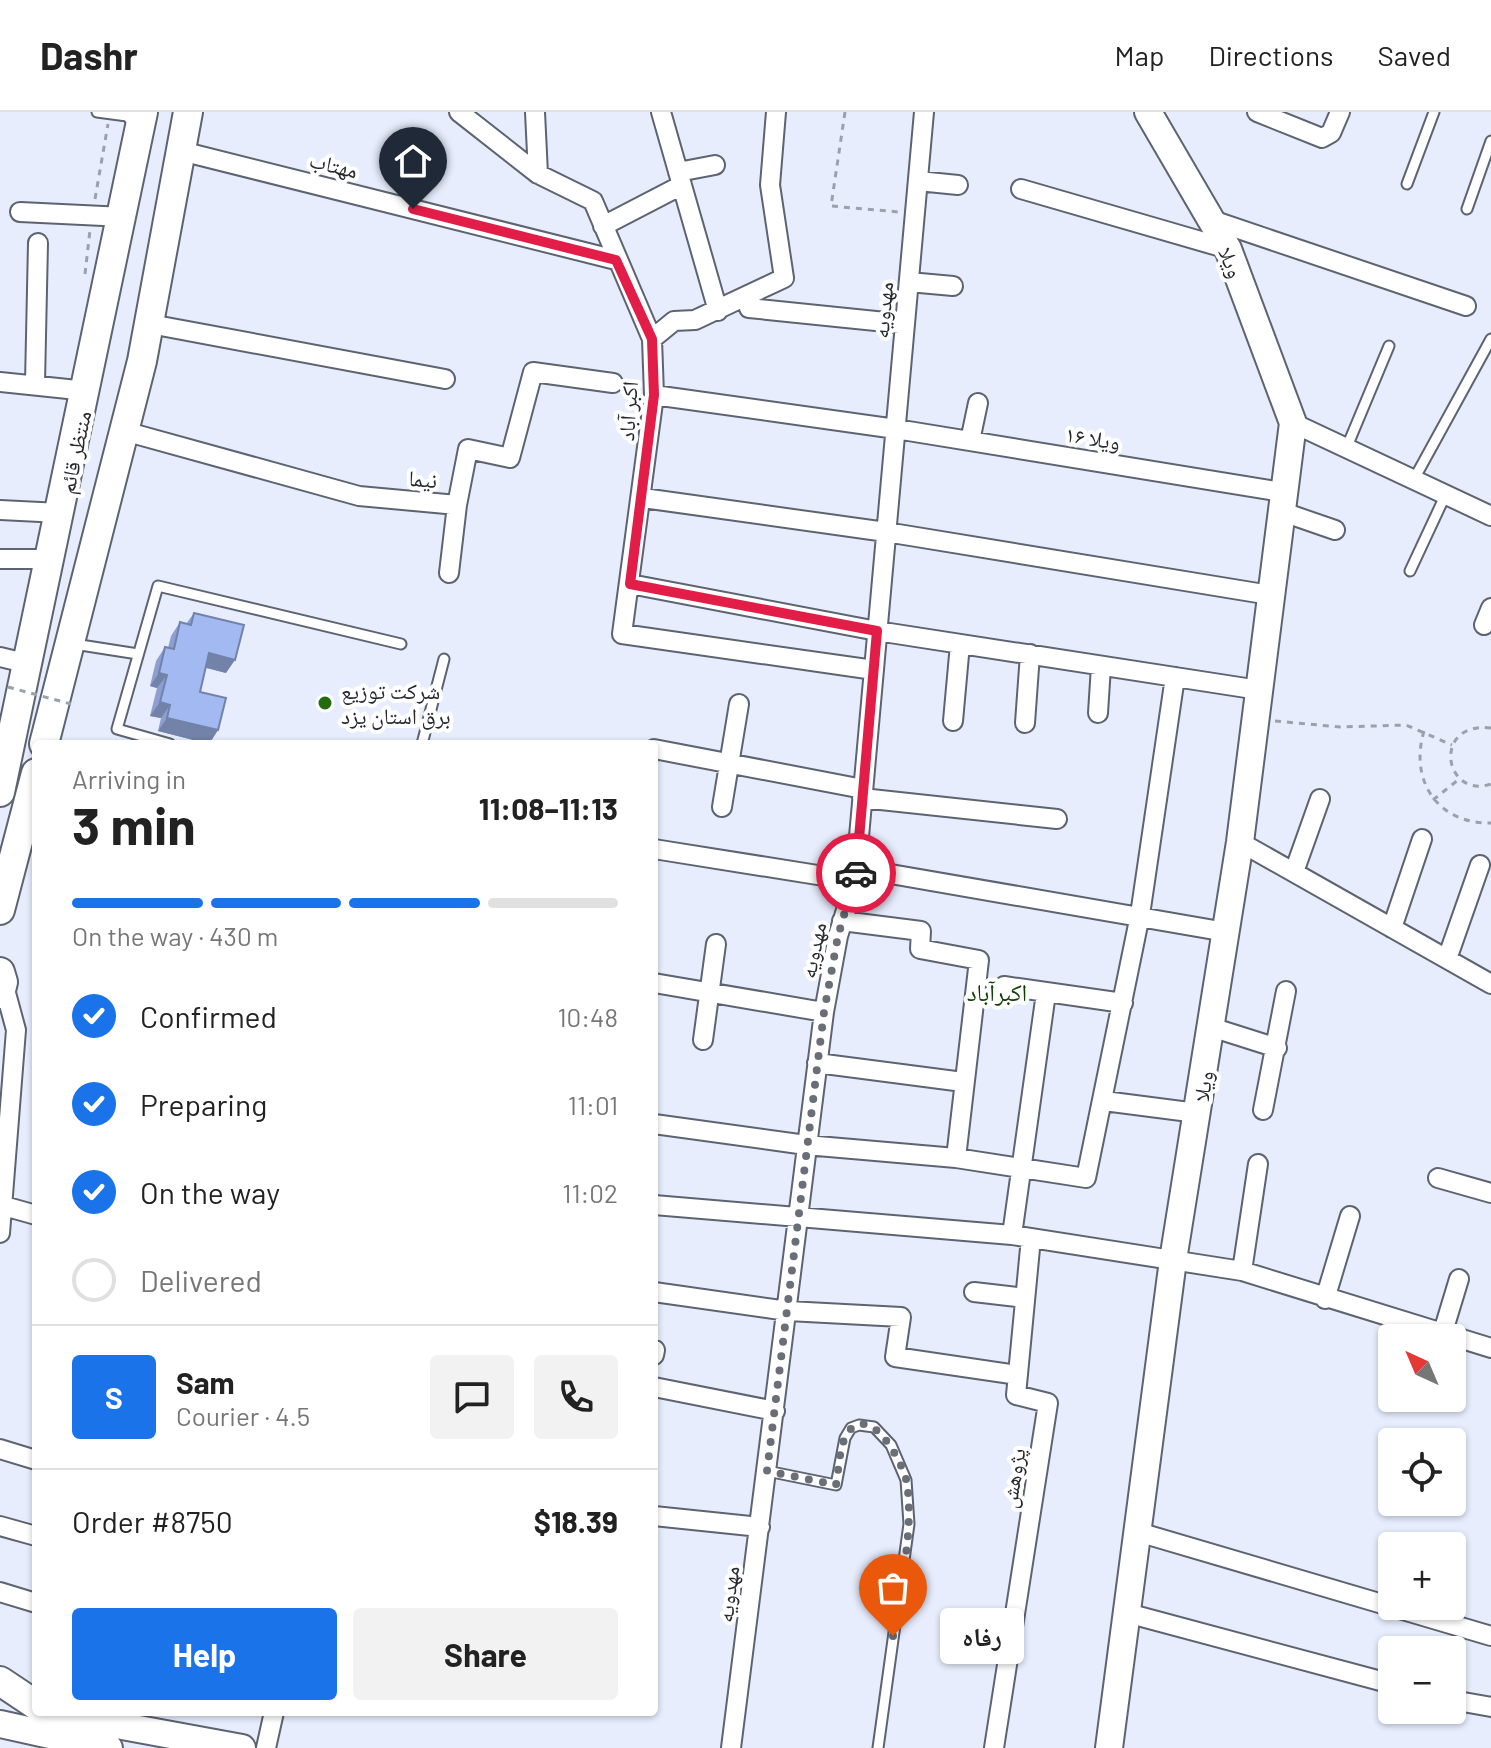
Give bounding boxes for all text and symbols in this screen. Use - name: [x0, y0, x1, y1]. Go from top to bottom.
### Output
- text: Dashr: [40, 32, 138, 78]
- text: Map: [1115, 38, 1164, 72]
- text: Directions: [1208, 38, 1334, 72]
- text: Saved: [1378, 38, 1451, 72]
- pin: [379, 127, 447, 209]
- icon: home: [391, 139, 435, 183]
- street label: مهتاب: [307, 145, 361, 183]
- street label: ویلا: [1213, 243, 1250, 282]
- street label: مهدویه: [867, 281, 898, 339]
- street label: اکبر آباد: [612, 380, 643, 442]
- street label: منتظر قائم: [53, 408, 98, 496]
- street label: ویلا ۱۶: [1063, 420, 1122, 455]
- street label: نیما: [408, 464, 438, 493]
- place label: شرکت توزیع برق استان یزد: [341, 677, 451, 730]
- marker: شرکت توزیع برق استان یزد: [316, 694, 334, 712]
- text: Arriving in: [72, 763, 186, 794]
- text: 11:08–11:13: [479, 790, 618, 826]
- text: 3 min: [72, 793, 196, 855]
- courier: [816, 833, 896, 913]
- icon: car: [834, 851, 878, 895]
- text: On the way · 430 m: [72, 920, 278, 951]
- street label: مهدویه: [793, 920, 832, 981]
- district label: اکبرآباد: [967, 977, 1027, 1006]
- icon: check: [72, 994, 116, 1038]
- text: Confirmed: [140, 998, 277, 1034]
- text: 10:48: [558, 1001, 618, 1032]
- street label: ویلا: [1187, 1069, 1218, 1104]
- icon: check: [72, 1082, 116, 1126]
- text: Preparing: [140, 1086, 267, 1122]
- text: 11:01: [568, 1089, 618, 1120]
- icon: check: [72, 1170, 116, 1214]
- text: On the way: [140, 1174, 280, 1210]
- text: 11:02: [562, 1177, 618, 1208]
- text: Delivered: [140, 1262, 262, 1298]
- north arrow: [1378, 1324, 1466, 1412]
- map controls: [1378, 1324, 1466, 1724]
- button: chat: [430, 1355, 514, 1439]
- button: phone: [534, 1355, 618, 1439]
- text: Sam: [176, 1364, 235, 1400]
- text: S: [105, 1379, 123, 1415]
- text: Courier · 4.5: [176, 1400, 310, 1431]
- button: locate: [1378, 1428, 1466, 1516]
- street label: پژوهش: [994, 1446, 1032, 1510]
- text: Order #8750: [72, 1503, 233, 1539]
- text: $18.39: [534, 1503, 618, 1539]
- button: +: [1378, 1532, 1466, 1620]
- pin: [859, 1554, 927, 1636]
- street label: مهدویه: [711, 1564, 744, 1624]
- icon: bag: [871, 1566, 915, 1610]
- button: Help: [72, 1608, 337, 1700]
- button: Share: [353, 1608, 618, 1700]
- callout: رفاه: [941, 1608, 1025, 1664]
- text: رفاه: [962, 1620, 1002, 1651]
- button: −: [1378, 1636, 1466, 1724]

